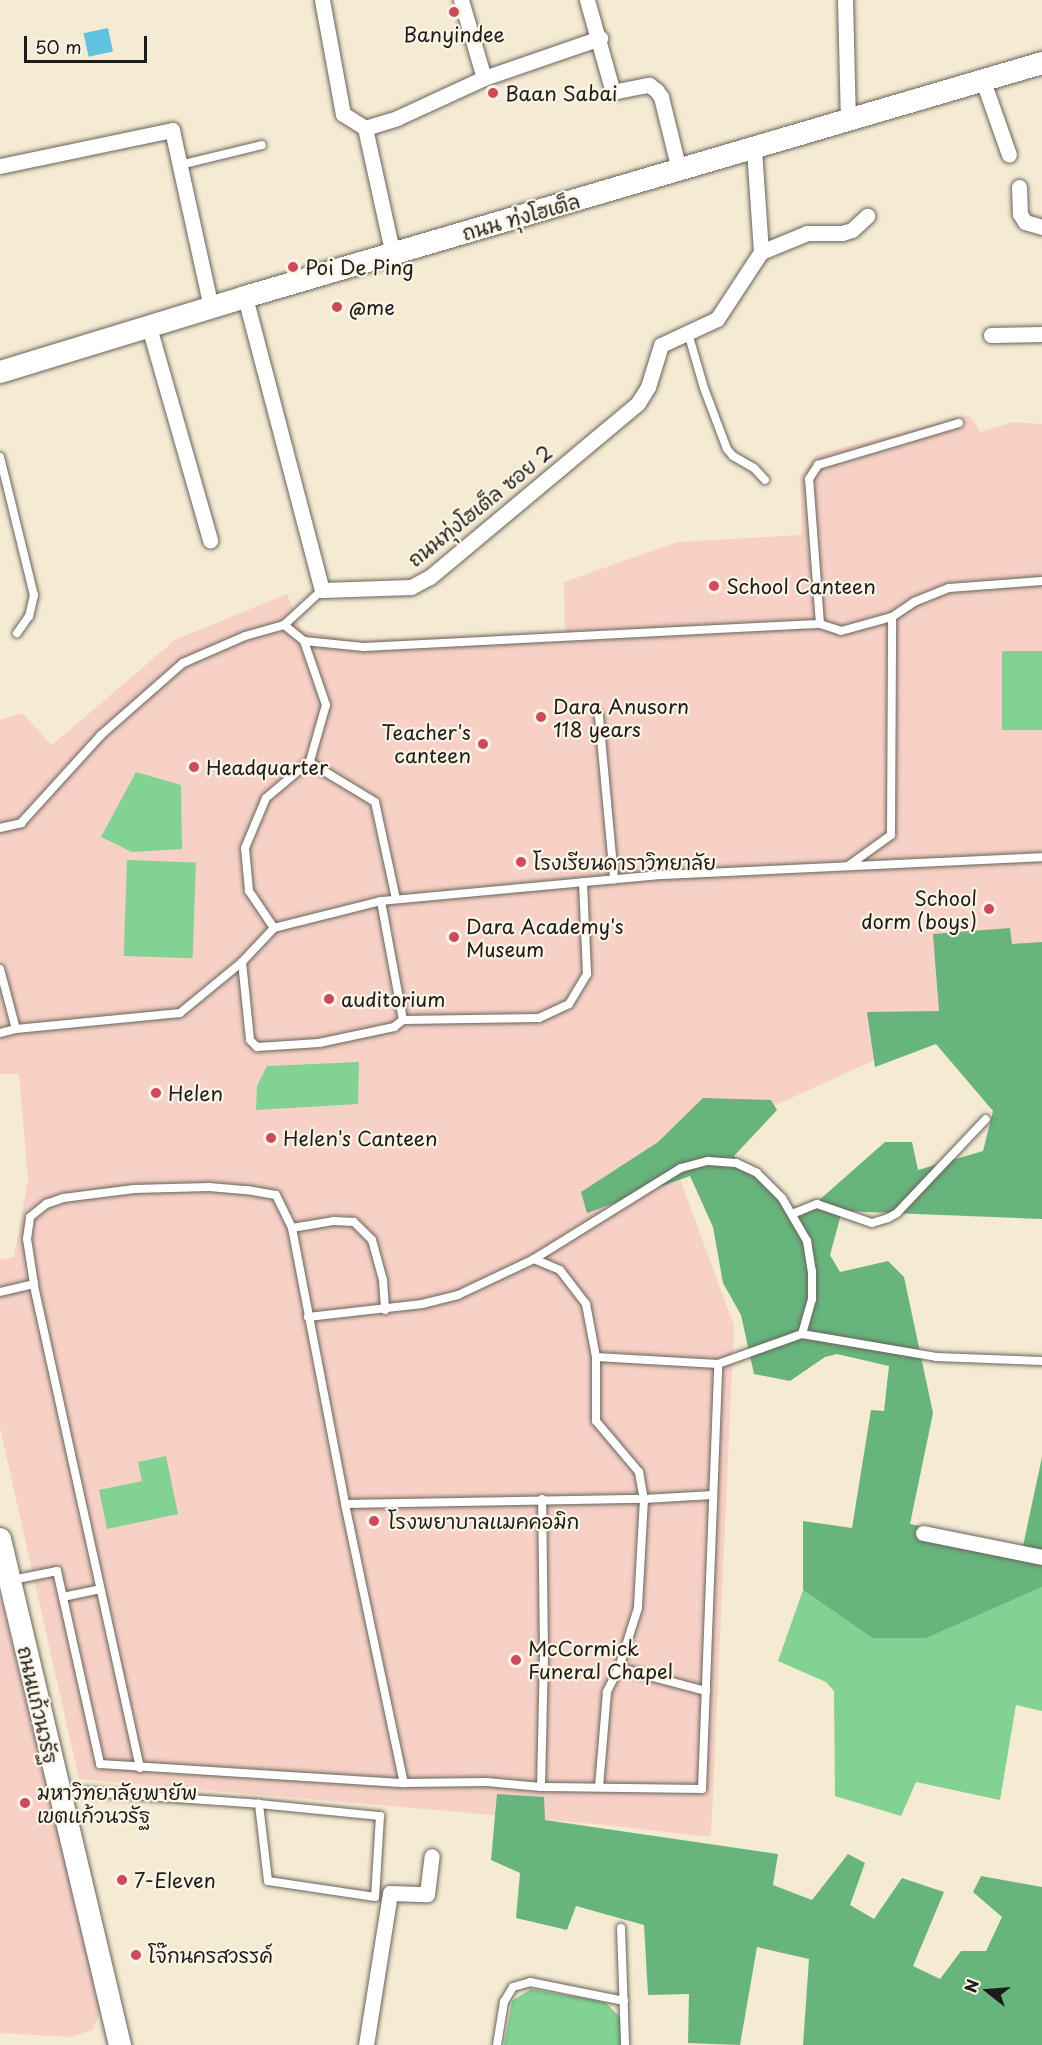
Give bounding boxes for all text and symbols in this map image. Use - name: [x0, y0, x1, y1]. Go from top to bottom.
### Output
- marker: Banyindee: [447, 5, 461, 19]
- place label: Banyindee: [403, 22, 505, 46]
- scale bar: [27, 24, 150, 62]
- text: 50 m: [35, 33, 82, 60]
- place label: Baan Sabai: [505, 81, 617, 105]
- marker: Baan Sabai: [486, 86, 500, 100]
- street label: ถนน ทุ่งโฮเต็ล: [459, 189, 583, 245]
- place label: Poi De Ping: [305, 255, 414, 279]
- marker: Poi De Ping: [286, 260, 300, 274]
- place label: @me: [349, 295, 395, 319]
- marker: @me: [330, 300, 344, 314]
- street label: ถนนทุ่งโฮเต็ล ซอย 2: [403, 440, 557, 572]
- place label: School Canteen: [726, 574, 876, 598]
- marker: School Canteen: [707, 579, 721, 593]
- place label: Dara Anusorn 118 years: [553, 694, 690, 741]
- marker: Dara Anusorn 118 years: [534, 710, 548, 724]
- place label: Teacher's canteen: [381, 720, 471, 767]
- marker: Teacher's canteen: [476, 737, 490, 751]
- place label: Headquarter: [206, 755, 328, 779]
- marker: Headquarter: [187, 760, 201, 774]
- place label: โรงเรียนดาราวิทยาลัย: [533, 850, 716, 874]
- marker: โรงเรียนดาราวิทยาลัย: [514, 855, 528, 869]
- place label: School dorm (boys): [860, 886, 977, 933]
- marker: School dorm (boys): [982, 902, 996, 916]
- place label: Dara Academy's Museum: [466, 914, 625, 961]
- marker: Dara Academy's Museum: [447, 930, 461, 944]
- place label: auditorium: [341, 987, 445, 1011]
- marker: auditorium: [322, 992, 336, 1006]
- place label: Helen: [168, 1081, 223, 1105]
- marker: Helen: [149, 1086, 163, 1100]
- place label: Helen's Canteen: [283, 1126, 438, 1150]
- marker: Helen's Canteen: [264, 1131, 278, 1145]
- place label: โรงพยาบาลแมคคอมิก: [388, 1509, 579, 1533]
- marker: โรงพยาบาลแมคคอมิก: [365, 1512, 383, 1530]
- place label: McCormick Funeral Chapel: [528, 1636, 673, 1683]
- street label: ถนนแก้วนวรัฐ: [13, 1644, 63, 1766]
- marker: McCormick Funeral Chapel: [509, 1653, 523, 1667]
- place label: มหาวิทยาลัยพายัพ เขตแก้วนวรัฐ: [37, 1780, 197, 1827]
- marker: มหาวิทยาลัยพายัพ เขตแก้วนวรัฐ: [18, 1796, 32, 1810]
- place label: 7-Eleven: [134, 1868, 216, 1892]
- marker: 7-Eleven: [115, 1873, 129, 1887]
- place label: โจ๊กนครสวรรค์: [148, 1943, 273, 1967]
- marker: โจ๊กนครสวรรค์: [129, 1948, 143, 1962]
- north arrow: [958, 1961, 1018, 2021]
- text: N: [957, 1976, 984, 1995]

